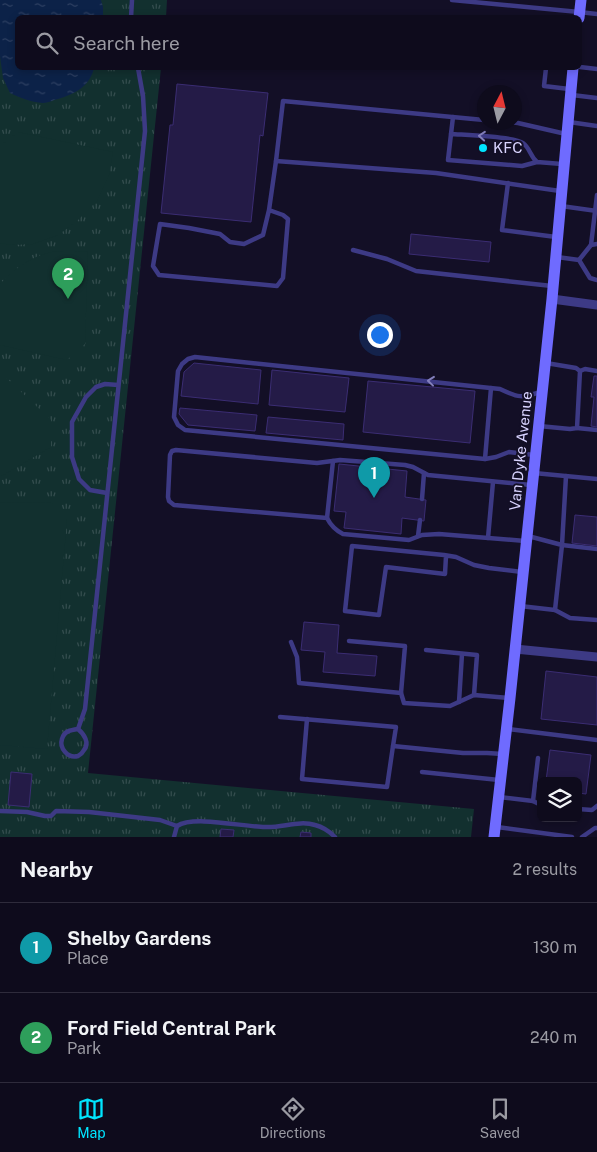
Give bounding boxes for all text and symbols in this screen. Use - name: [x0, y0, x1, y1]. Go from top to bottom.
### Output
- search box: [15, 15, 582, 70]
- icon: search: [33, 29, 61, 57]
- text: Search here: [73, 32, 180, 54]
- north arrow: [477, 85, 522, 130]
- one-way arrow: [478, 131, 486, 142]
- place label: KFC: [493, 139, 522, 156]
- marker: KFC: [477, 142, 489, 154]
- pin: 2: [52, 258, 84, 299]
- your location: [367, 322, 393, 348]
- one-way arrow: [427, 376, 435, 387]
- street label: Van Dyke Avenue: [506, 390, 535, 512]
- pin: 1: [358, 457, 390, 498]
- map controls: [537, 777, 582, 822]
- button: layers: [537, 777, 582, 822]
- text: Nearby: [20, 857, 93, 882]
- text: 2 results: [512, 860, 577, 879]
- text: Shelby Gardens: [67, 927, 211, 949]
- text: 1: [33, 938, 39, 957]
- text: 130 m: [533, 938, 577, 957]
- text: Place: [67, 949, 109, 968]
- text: Ford Field Central Park: [67, 1017, 276, 1039]
- text: 2: [31, 1028, 41, 1047]
- text: 240 m: [530, 1028, 577, 1047]
- text: Park: [67, 1039, 101, 1058]
- tab: Map: [77, 1095, 106, 1141]
- tab: Directions: [260, 1095, 326, 1141]
- tab: Saved: [480, 1095, 520, 1141]

